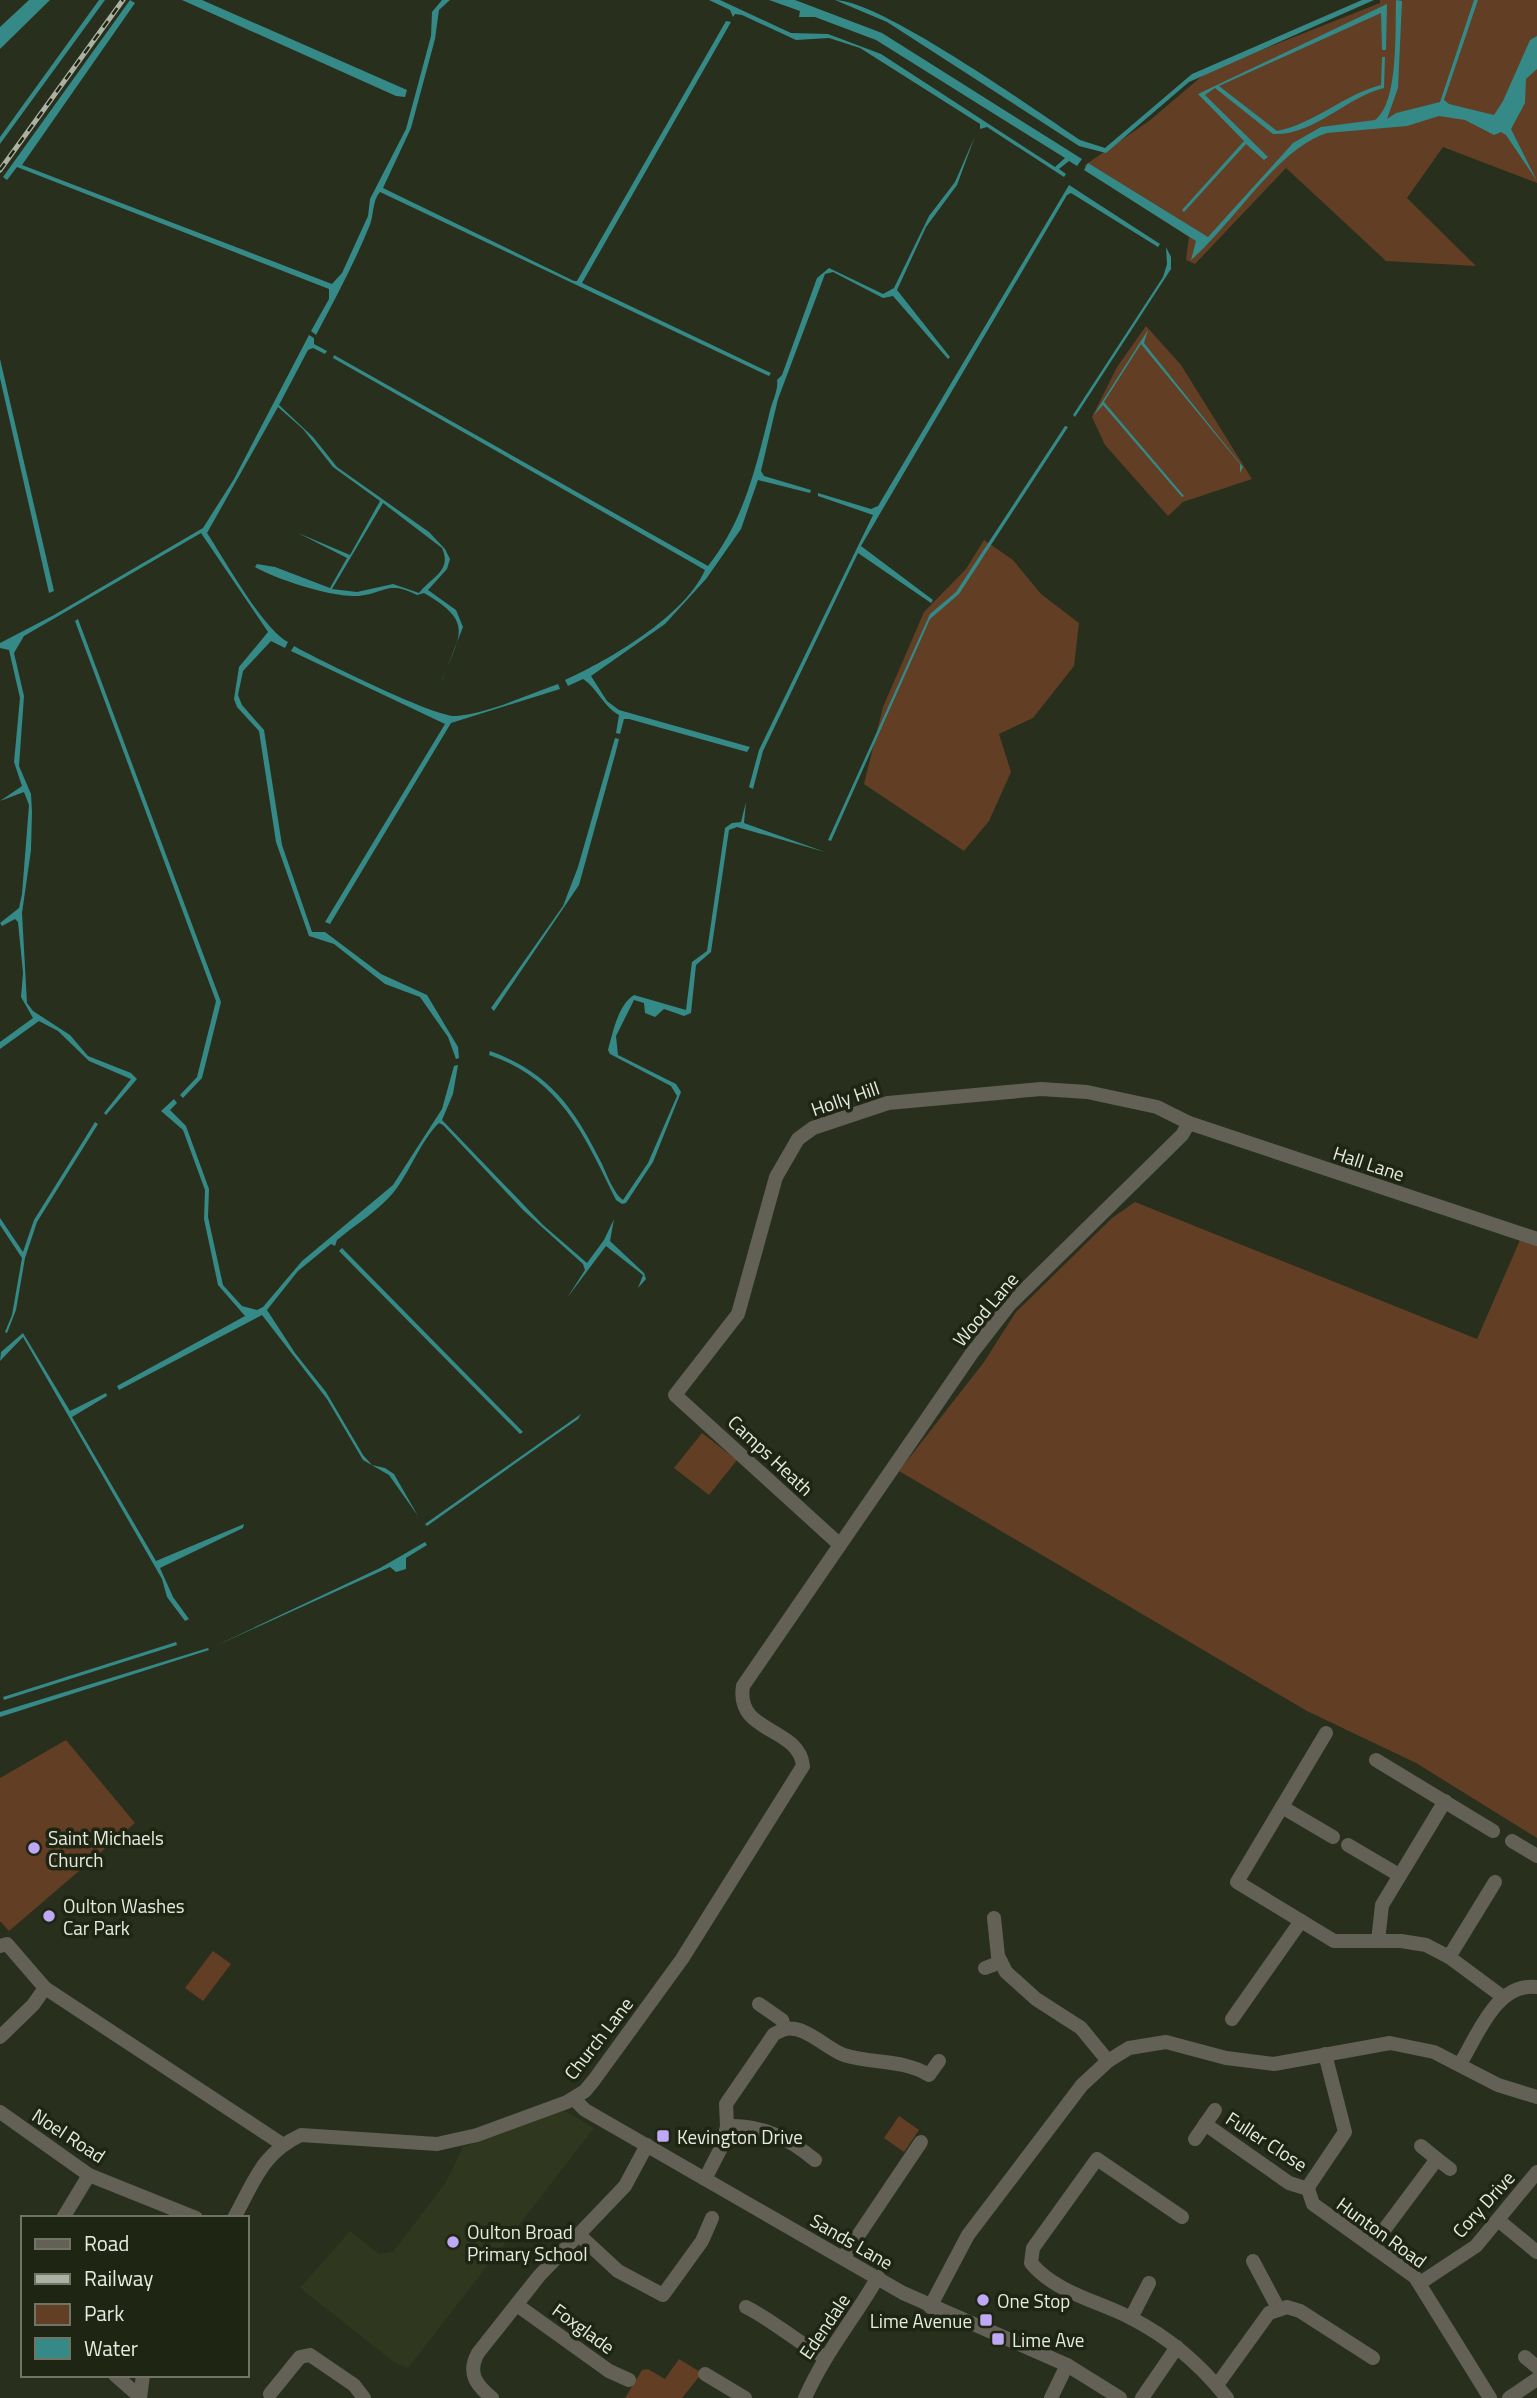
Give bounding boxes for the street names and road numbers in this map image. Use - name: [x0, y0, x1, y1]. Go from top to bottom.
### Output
- street label: Holly Hill: [807, 1073, 883, 1123]
- street label: Hall Lane: [1329, 1138, 1409, 1188]
- street label: Wood Lane: [945, 1266, 1025, 1352]
- street label: Camps Heath: [722, 1408, 820, 1502]
- street label: Church Lane: [556, 1990, 640, 2086]
- street label: Noel Road: [27, 2100, 111, 2170]
- street label: Fuller Close: [1220, 2104, 1314, 2178]
- street label: Cory Drive: [1445, 2164, 1521, 2244]
- street label: Hunton Road: [1331, 2189, 1433, 2275]
- street label: Sands Lane: [805, 2206, 899, 2276]
- street label: Edendale: [791, 2287, 857, 2365]
- street label: Foxglade: [547, 2295, 621, 2361]

